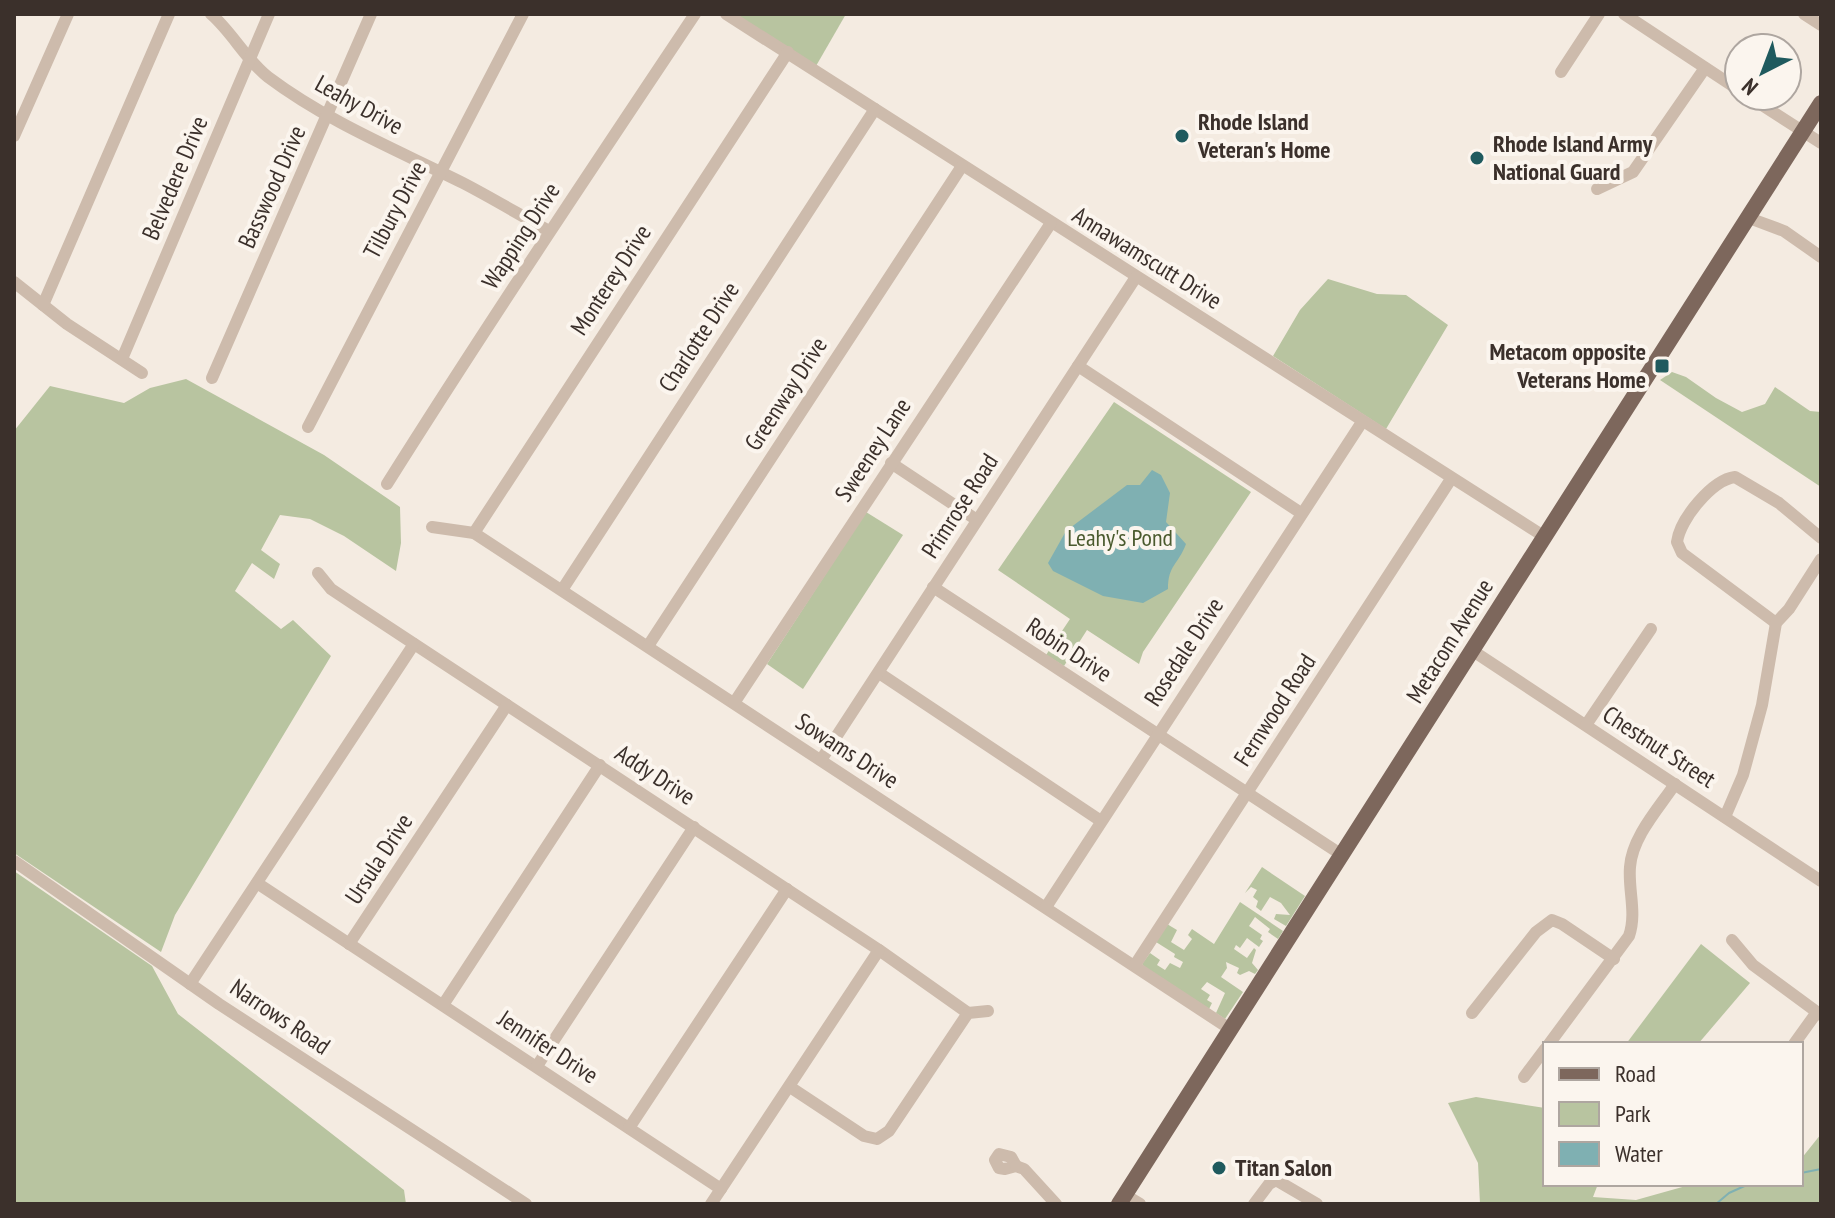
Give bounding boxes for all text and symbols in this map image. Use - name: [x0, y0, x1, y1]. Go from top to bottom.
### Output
- north arrow: [1723, 32, 1803, 112]
- street label: Leahy Drive: [310, 68, 409, 141]
- text: N: [1736, 72, 1763, 101]
- place label: Rhode Island Veteran's Home: [1197, 106, 1331, 165]
- street label: Belvedere Drive: [135, 111, 215, 244]
- street label: Basswood Drive: [231, 121, 312, 253]
- marker: Rhode Island Veteran's Home: [1173, 127, 1191, 145]
- place label: Rhode Island Army National Guard: [1493, 128, 1653, 187]
- marker: Rhode Island Army National Guard: [1468, 149, 1486, 167]
- street label: Tilbury Drive: [356, 156, 433, 264]
- street label: Wapping Drive: [475, 177, 566, 295]
- street label: Annawamscutt Drive: [1067, 199, 1228, 316]
- street label: Monterey Drive: [563, 219, 658, 341]
- street label: Charlotte Drive: [651, 276, 746, 398]
- street label: Greenway Drive: [737, 331, 834, 456]
- place label: Metacom opposite Veterans Home: [1489, 336, 1646, 395]
- marker: Metacom opposite Veterans Home: [1653, 357, 1671, 375]
- street label: Sweeney Lane: [828, 392, 917, 507]
- street label: Primrose Road: [914, 448, 1005, 564]
- park label: Leahy's Pond: [1067, 522, 1173, 553]
- street label: Metacom Avenue: [1399, 573, 1500, 709]
- street label: Rosedale Drive: [1137, 592, 1230, 712]
- street label: Robin Drive: [1021, 610, 1118, 689]
- street label: Fernwood Road: [1227, 648, 1322, 772]
- street label: Chestnut Street: [1597, 699, 1722, 795]
- street label: Sowams Drive: [790, 706, 905, 795]
- street label: Addy Drive: [609, 737, 701, 812]
- street label: Ursula Drive: [338, 808, 419, 910]
- street label: Narrows Road: [224, 972, 336, 1061]
- street label: Jennifer Drive: [492, 1002, 604, 1090]
- legend: [1543, 1042, 1803, 1186]
- text: Road: [1615, 1058, 1656, 1089]
- text: Park: [1615, 1098, 1651, 1129]
- text: Water: [1615, 1138, 1663, 1169]
- place label: Titan Salon: [1235, 1152, 1332, 1183]
- marker: Titan Salon: [1210, 1159, 1228, 1177]

